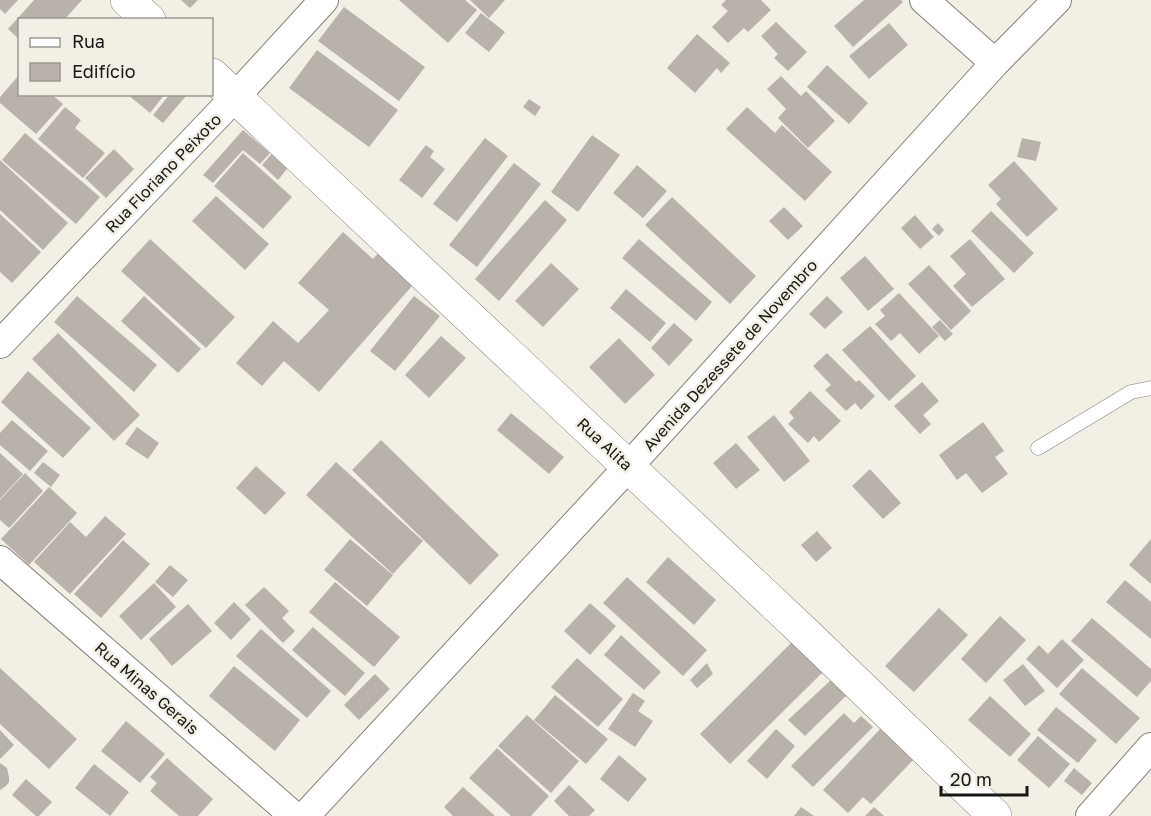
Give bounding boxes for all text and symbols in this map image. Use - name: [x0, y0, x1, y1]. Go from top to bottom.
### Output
- legend: [18, 18, 213, 96]
- text: Rua: [72, 30, 105, 52]
- text: Edifício: [72, 60, 136, 82]
- street label: Rua Floriano Peixoto: [101, 109, 225, 237]
- street label: Avenida Dezessete de Novembro: [639, 255, 821, 455]
- street label: Rua Alita: [573, 413, 637, 475]
- street label: Rua Minas Gerais: [91, 637, 203, 739]
- scale bar: [941, 759, 1026, 797]
- text: 20 m: [950, 768, 992, 790]

